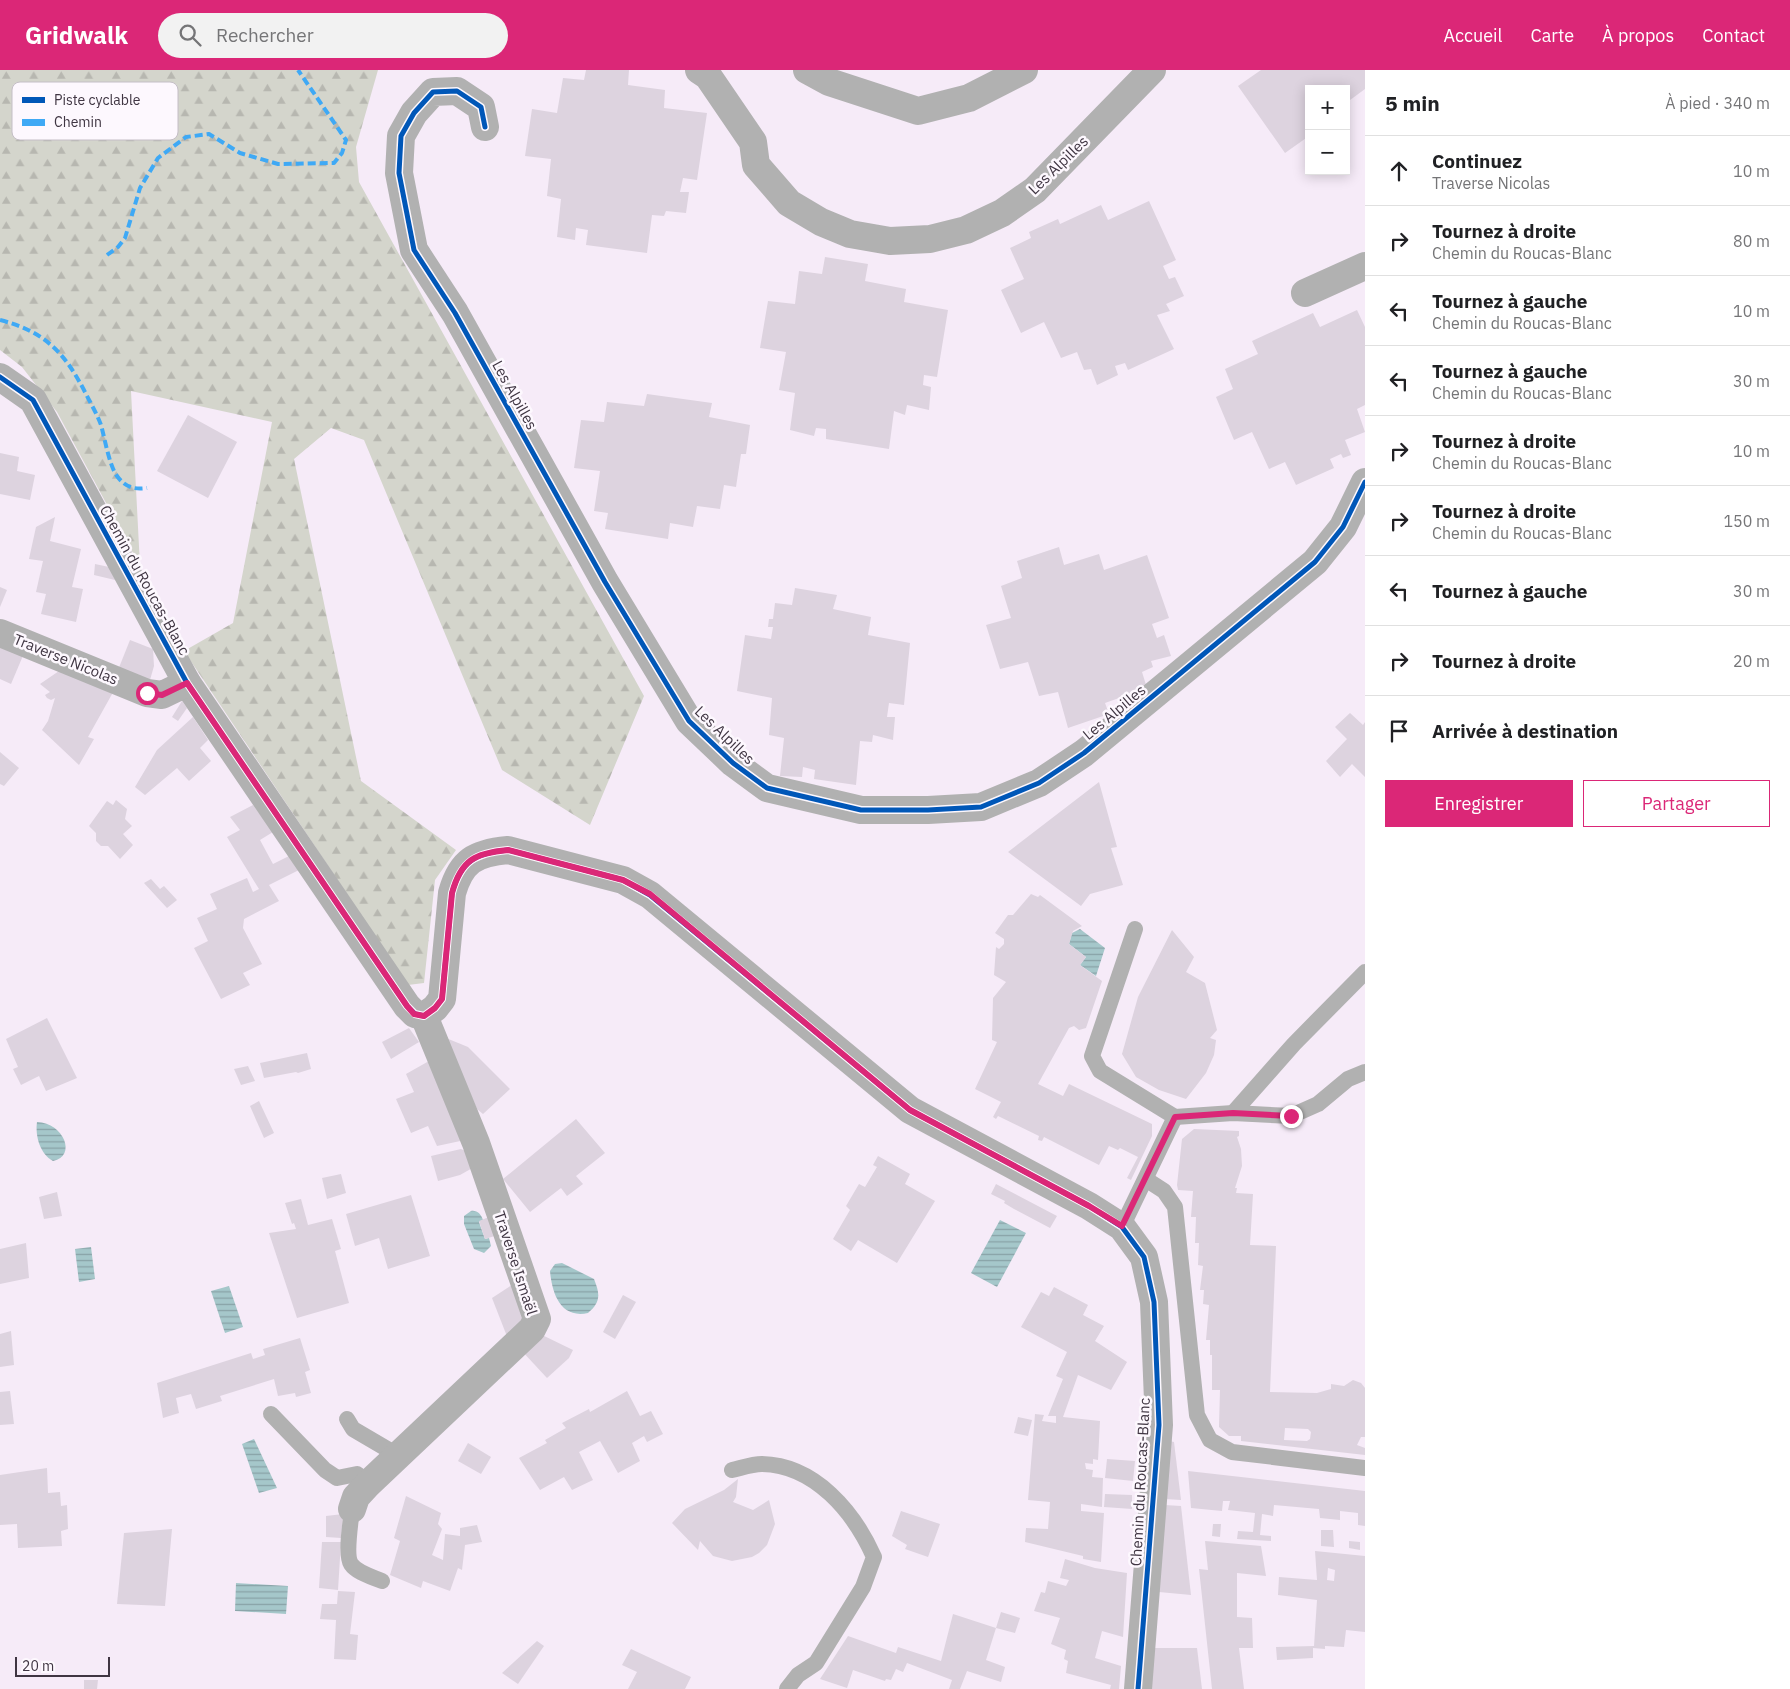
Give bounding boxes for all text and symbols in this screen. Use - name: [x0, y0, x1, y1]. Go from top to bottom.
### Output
- search box: [158, 13, 508, 58]
- text: Gridwalk: [25, 19, 128, 51]
- icon: search: [176, 21, 204, 49]
- text: Rechercher: [216, 23, 314, 47]
- text: Accueil: [1443, 24, 1502, 47]
- text: Carte: [1530, 24, 1574, 47]
- text: À propos: [1602, 24, 1674, 47]
- text: Contact: [1702, 24, 1765, 47]
- legend: [12, 82, 178, 140]
- map controls: [1305, 85, 1350, 175]
- button: +: [1305, 85, 1350, 130]
- text: 5 min: [1385, 89, 1440, 117]
- text: Piste cyclable: [54, 91, 141, 109]
- text: À pied · 340 m: [1665, 93, 1770, 113]
- text: Chemin: [54, 113, 102, 131]
- button: −: [1305, 130, 1350, 175]
- street label: Les Alpilles: [1024, 132, 1092, 198]
- text: Continuez: [1432, 149, 1522, 173]
- icon: ahead: [1385, 157, 1413, 185]
- text: 10 m: [1733, 161, 1770, 181]
- text: Traverse Nicolas: [1432, 173, 1550, 193]
- text: Tournez à droite: [1432, 219, 1576, 243]
- icon: right: [1385, 227, 1413, 255]
- text: 80 m: [1733, 231, 1770, 251]
- text: Chemin du Roucas-Blanc: [1432, 243, 1612, 263]
- text: Tournez à gauche: [1432, 289, 1588, 313]
- icon: left: [1385, 297, 1413, 325]
- text: 10 m: [1733, 301, 1770, 321]
- text: Chemin du Roucas-Blanc: [1432, 313, 1612, 333]
- street label: Les Alpilles: [488, 357, 542, 433]
- text: Tournez à gauche: [1432, 359, 1588, 383]
- icon: left: [1385, 367, 1413, 395]
- text: 30 m: [1733, 371, 1770, 391]
- text: Chemin du Roucas-Blanc: [1432, 383, 1612, 403]
- text: Tournez à droite: [1432, 429, 1576, 453]
- icon: right: [1385, 437, 1413, 465]
- text: 10 m: [1733, 441, 1770, 461]
- text: Chemin du Roucas-Blanc: [1432, 453, 1612, 473]
- text: Tournez à droite: [1432, 499, 1576, 523]
- street label: Chemin du Roucas-Blanc: [96, 502, 194, 659]
- icon: right: [1385, 507, 1413, 535]
- text: 150 m: [1723, 511, 1770, 531]
- text: Chemin du Roucas-Blanc: [1432, 523, 1612, 543]
- icon: left: [1385, 577, 1413, 605]
- text: Tournez à gauche: [1432, 579, 1588, 603]
- text: 30 m: [1733, 581, 1770, 601]
- street label: Traverse Nicolas: [11, 629, 121, 689]
- icon: right: [1385, 647, 1413, 675]
- text: Tournez à droite: [1432, 649, 1576, 673]
- text: 20 m: [1733, 651, 1770, 671]
- street label: Les Alpilles: [1079, 680, 1149, 744]
- route start: [136, 682, 159, 705]
- street label: Les Alpilles: [691, 702, 759, 768]
- icon: arrive: [1385, 717, 1413, 745]
- text: Arrivée à destination: [1432, 719, 1618, 743]
- button: Enregistrer: [1385, 780, 1573, 827]
- button: Partager: [1583, 780, 1770, 827]
- route end: [1280, 1105, 1303, 1128]
- street label: Traverse Ismaël: [490, 1209, 542, 1317]
- street label: Chemin du Roucas-Blanc: [1126, 1397, 1154, 1567]
- scale bar: [15, 1654, 110, 1677]
- text: 20 m: [22, 1657, 54, 1675]

